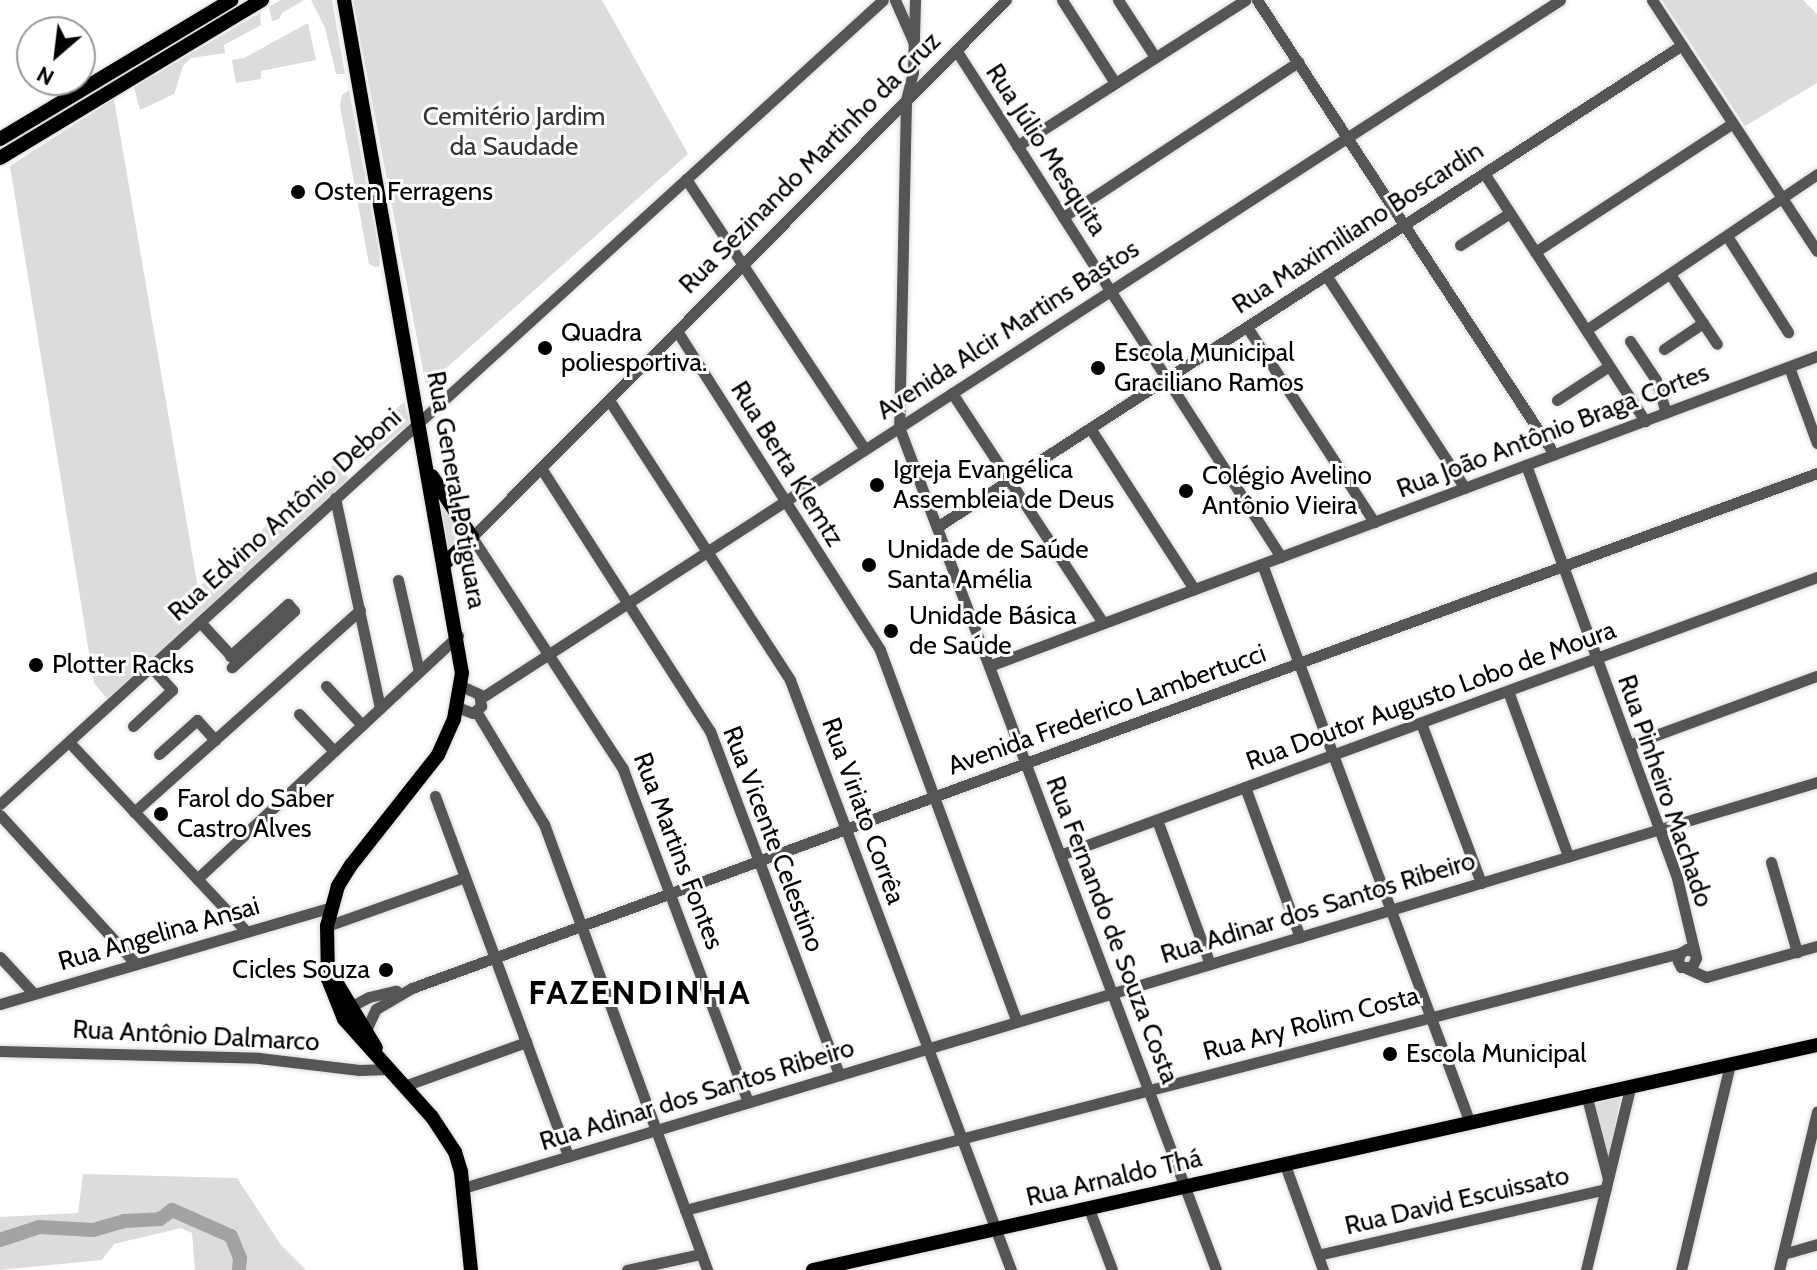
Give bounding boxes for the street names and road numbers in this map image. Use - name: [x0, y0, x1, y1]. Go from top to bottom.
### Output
- street label: Rua Sezinando Martinho da Cruz: [673, 26, 947, 300]
- street label: Rua Júlio Mesquita: [979, 58, 1113, 242]
- street label: Rua Maximiliano Boscardin: [1227, 135, 1489, 321]
- street label: Avenida Alcir Martins Bastos: [871, 233, 1145, 427]
- street label: Rua João Antônio Braga Cortes: [1392, 357, 1714, 505]
- street label: Rua General Potiguara: [420, 369, 492, 611]
- street label: Rua Berta Klemtz: [724, 376, 850, 552]
- street label: Rua Edvino Antônio Deboni: [162, 402, 408, 628]
- street label: Rua Doutor Augusto Lobo de Moura: [1242, 614, 1620, 778]
- street label: Avenida Frederico Lambertucci: [944, 638, 1270, 782]
- street label: Rua Pinheiro Machado: [1611, 671, 1719, 911]
- street label: Rua Viriato Corrêa: [815, 713, 911, 909]
- street label: Rua Vicente Celestino: [716, 722, 830, 956]
- street label: Rua Martins Fontes: [626, 748, 730, 954]
- street label: Rua Fernando de Souza Costa: [1039, 772, 1185, 1088]
- street label: Rua Adinar dos Santos Ribeiro: [1157, 845, 1479, 971]
- street label: Rua Angelina Ansai: [55, 890, 263, 978]
- street label: Rua Ary Rolim Costa: [1200, 980, 1422, 1068]
- street label: Rua Antônio Dalmarco: [72, 1014, 320, 1058]
- street label: Rua Adinar dos Santos Ribeiro: [536, 1032, 858, 1158]
- street label: Rua Arnaldo Thá: [1023, 1143, 1205, 1213]
- street label: Rua David Escuissato: [1342, 1160, 1572, 1242]

